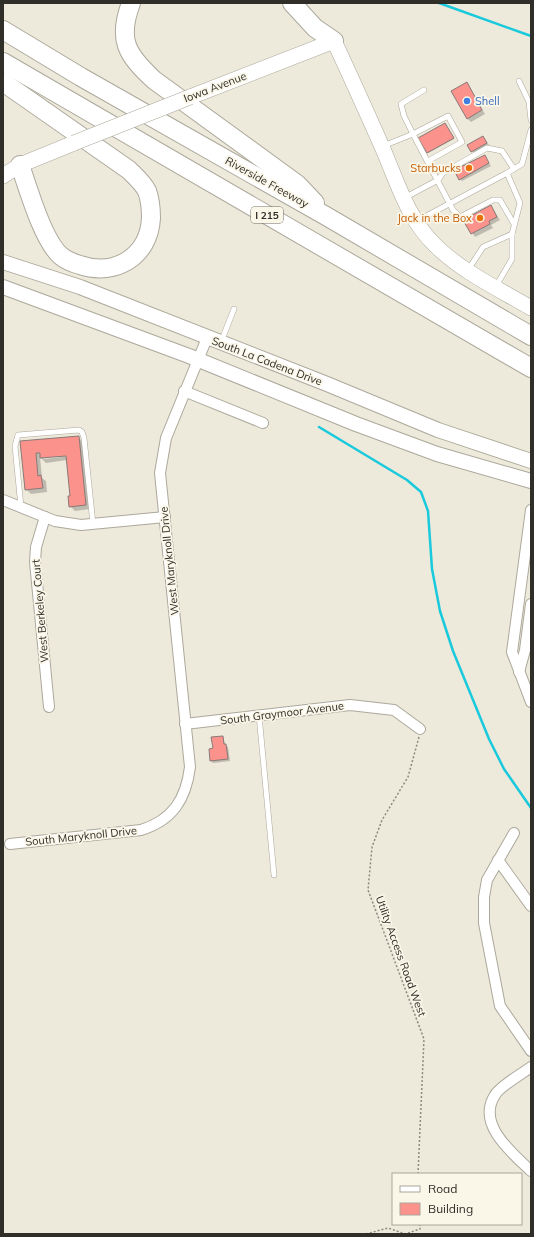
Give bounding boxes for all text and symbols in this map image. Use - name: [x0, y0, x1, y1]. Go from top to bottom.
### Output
- street label: Iowa Avenue: [182, 69, 248, 105]
- place label: Shell: [475, 94, 500, 108]
- marker: Shell: [462, 96, 472, 106]
- street label: Riverside Freeway: [223, 153, 311, 211]
- place label: Starbucks: [410, 161, 461, 175]
- marker: Starbucks: [464, 163, 474, 173]
- road number: I 215: [251, 207, 283, 223]
- place label: Jack in the Box: [397, 211, 472, 225]
- marker: Jack in the Box: [475, 213, 485, 223]
- street label: South La Cadena Drive: [210, 333, 324, 389]
- street label: West Maryknoll Drive: [156, 506, 182, 616]
- street label: West Berkeley Court: [28, 559, 51, 663]
- street label: South Graymoor Avenue: [219, 698, 345, 728]
- street label: South Maryknoll Drive: [25, 823, 137, 849]
- street label: Utility Access Road West: [373, 894, 429, 1018]
- legend: [392, 1173, 522, 1225]
- text: Road: [428, 1181, 457, 1196]
- text: Building: [428, 1201, 473, 1216]

